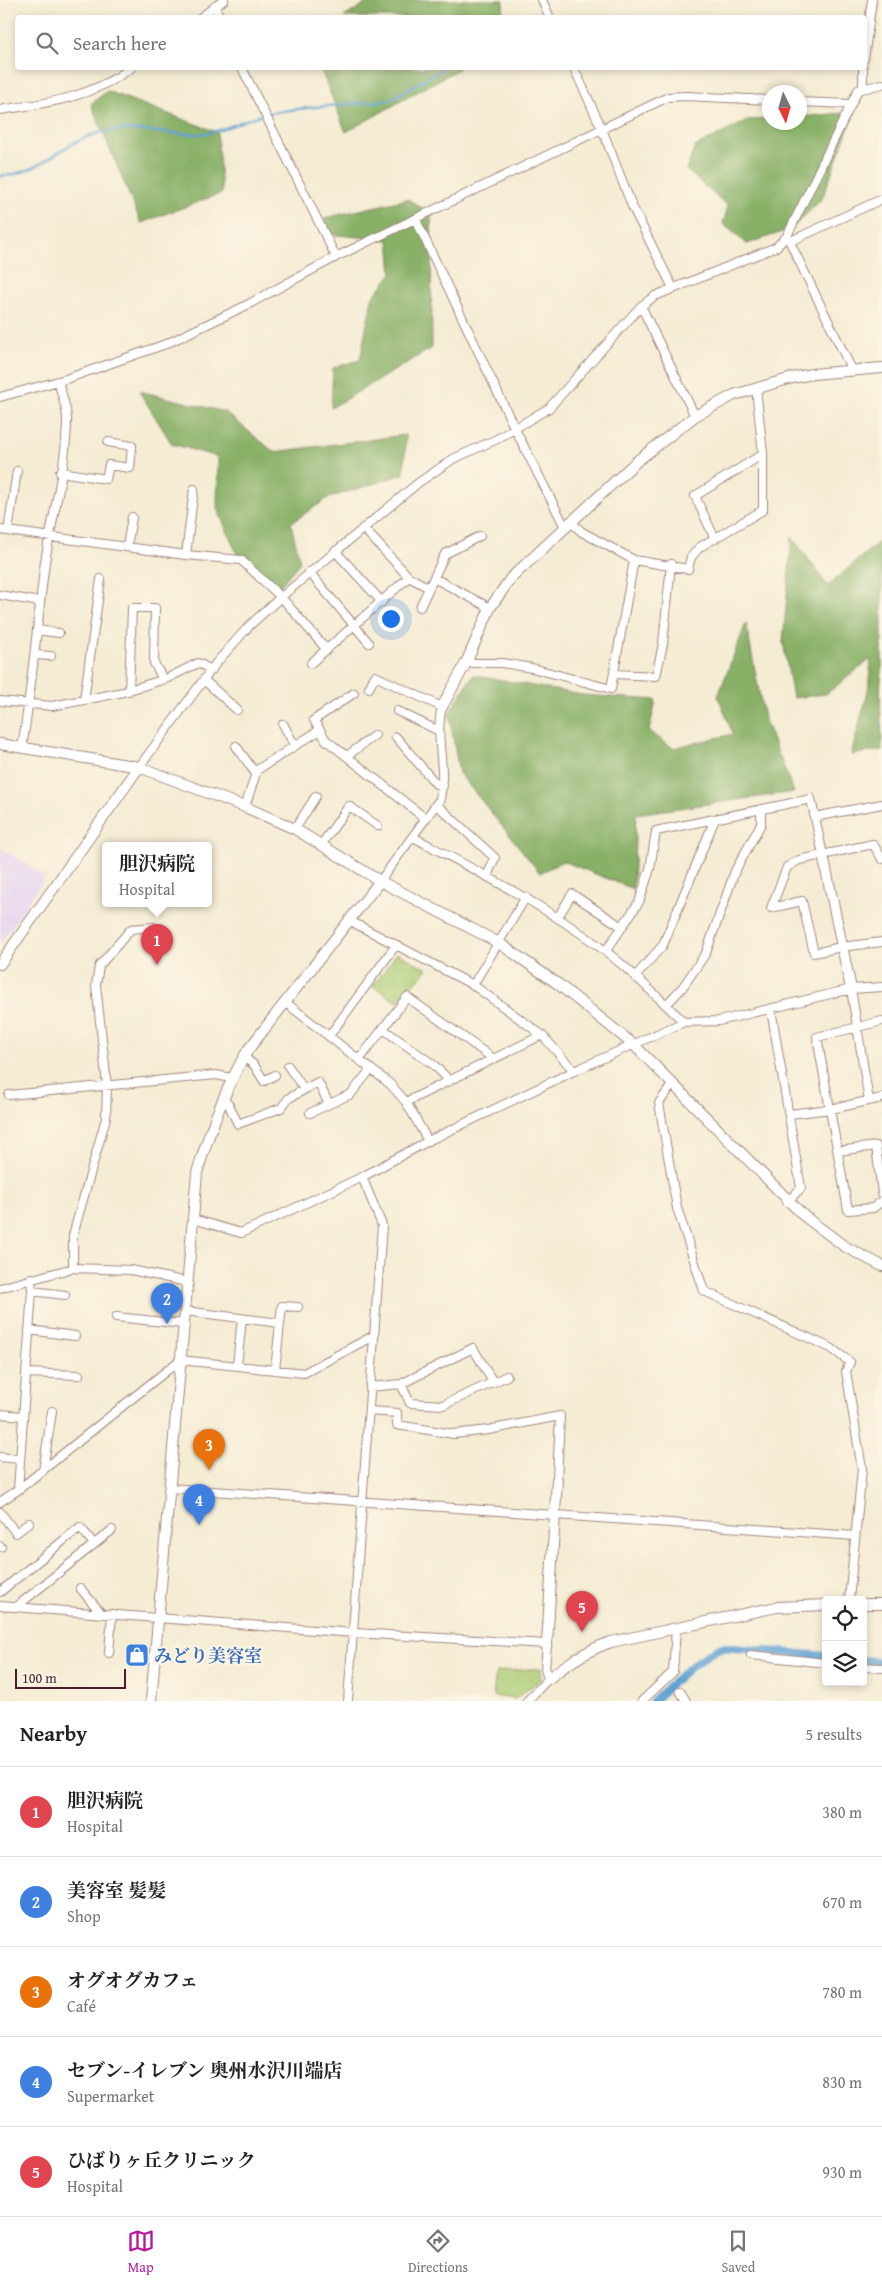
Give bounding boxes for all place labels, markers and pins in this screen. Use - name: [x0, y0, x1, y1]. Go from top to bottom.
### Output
- pin: 1: [141, 924, 173, 965]
- pin: 2: [151, 1283, 183, 1324]
- pin: 3: [193, 1429, 225, 1470]
- pin: 4: [183, 1484, 215, 1525]
- pin: 5: [566, 1591, 598, 1632]
- shop icon: みどり美容室: [124, 1642, 150, 1668]
- place label: みどり美容室: [154, 1642, 262, 1669]

